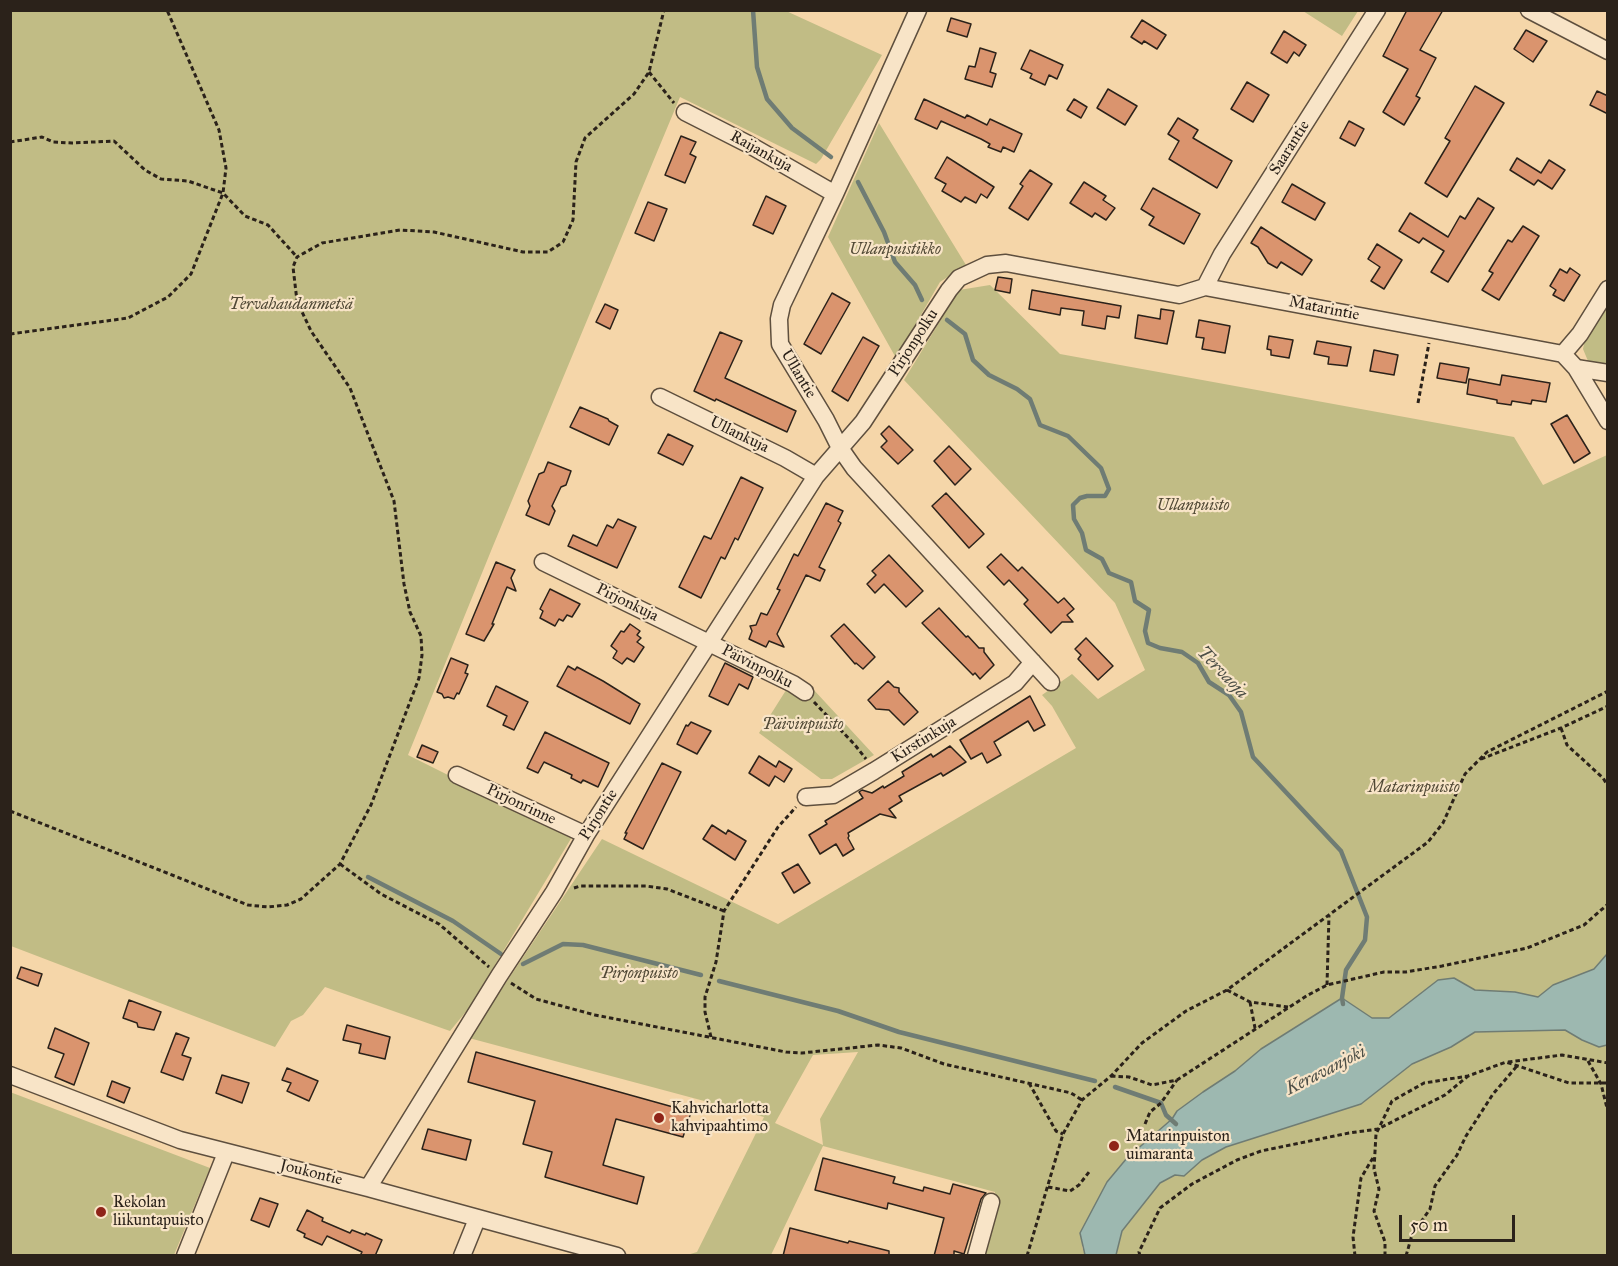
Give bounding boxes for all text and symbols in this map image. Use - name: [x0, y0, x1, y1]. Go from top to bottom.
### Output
- street label: Saarantie: [1266, 117, 1314, 179]
- street label: Raijankuja: [726, 127, 796, 177]
- park label: Ullanpuistikko: [849, 240, 941, 260]
- street label: Matarintie: [1287, 293, 1361, 325]
- park label: Tervahaudanmetsä: [229, 295, 353, 315]
- street label: Pirjonpolku: [885, 306, 943, 380]
- street label: Ullantie: [776, 346, 820, 402]
- street label: Ullankuja: [706, 412, 772, 458]
- park label: Ullanpuisto: [1156, 496, 1230, 516]
- street label: Pirjonkuja: [593, 580, 661, 626]
- street label: Päivinpolku: [718, 641, 796, 693]
- water label: Tervaoja: [1192, 642, 1252, 704]
- street label: Kirstinkuja: [888, 713, 960, 767]
- park label: Päivinpuisto: [762, 715, 844, 735]
- park label: Matarinpuisto: [1368, 778, 1460, 798]
- street label: Pirjonrinne: [483, 781, 559, 829]
- street label: Pirjontie: [576, 786, 622, 844]
- park label: Pirjonpuisto: [600, 964, 678, 984]
- water label: Keravanjoki: [1282, 1042, 1370, 1100]
- place label: Kahvicharlotta kahvipaahtimo: [671, 1099, 769, 1137]
- marker: Kahvicharlotta kahvipaahtimo: [652, 1111, 666, 1125]
- place label: Matarinpuiston uimaranta: [1126, 1127, 1230, 1165]
- marker: Matarinpuiston uimaranta: [1107, 1139, 1121, 1153]
- street label: Joukontie: [278, 1156, 344, 1190]
- place label: Rekolan liikuntapuisto: [113, 1193, 204, 1231]
- scale bar: [1402, 1203, 1518, 1241]
- marker: Rekolan liikuntapuisto: [94, 1205, 108, 1219]
- text: 50 m: [1410, 1214, 1448, 1236]

